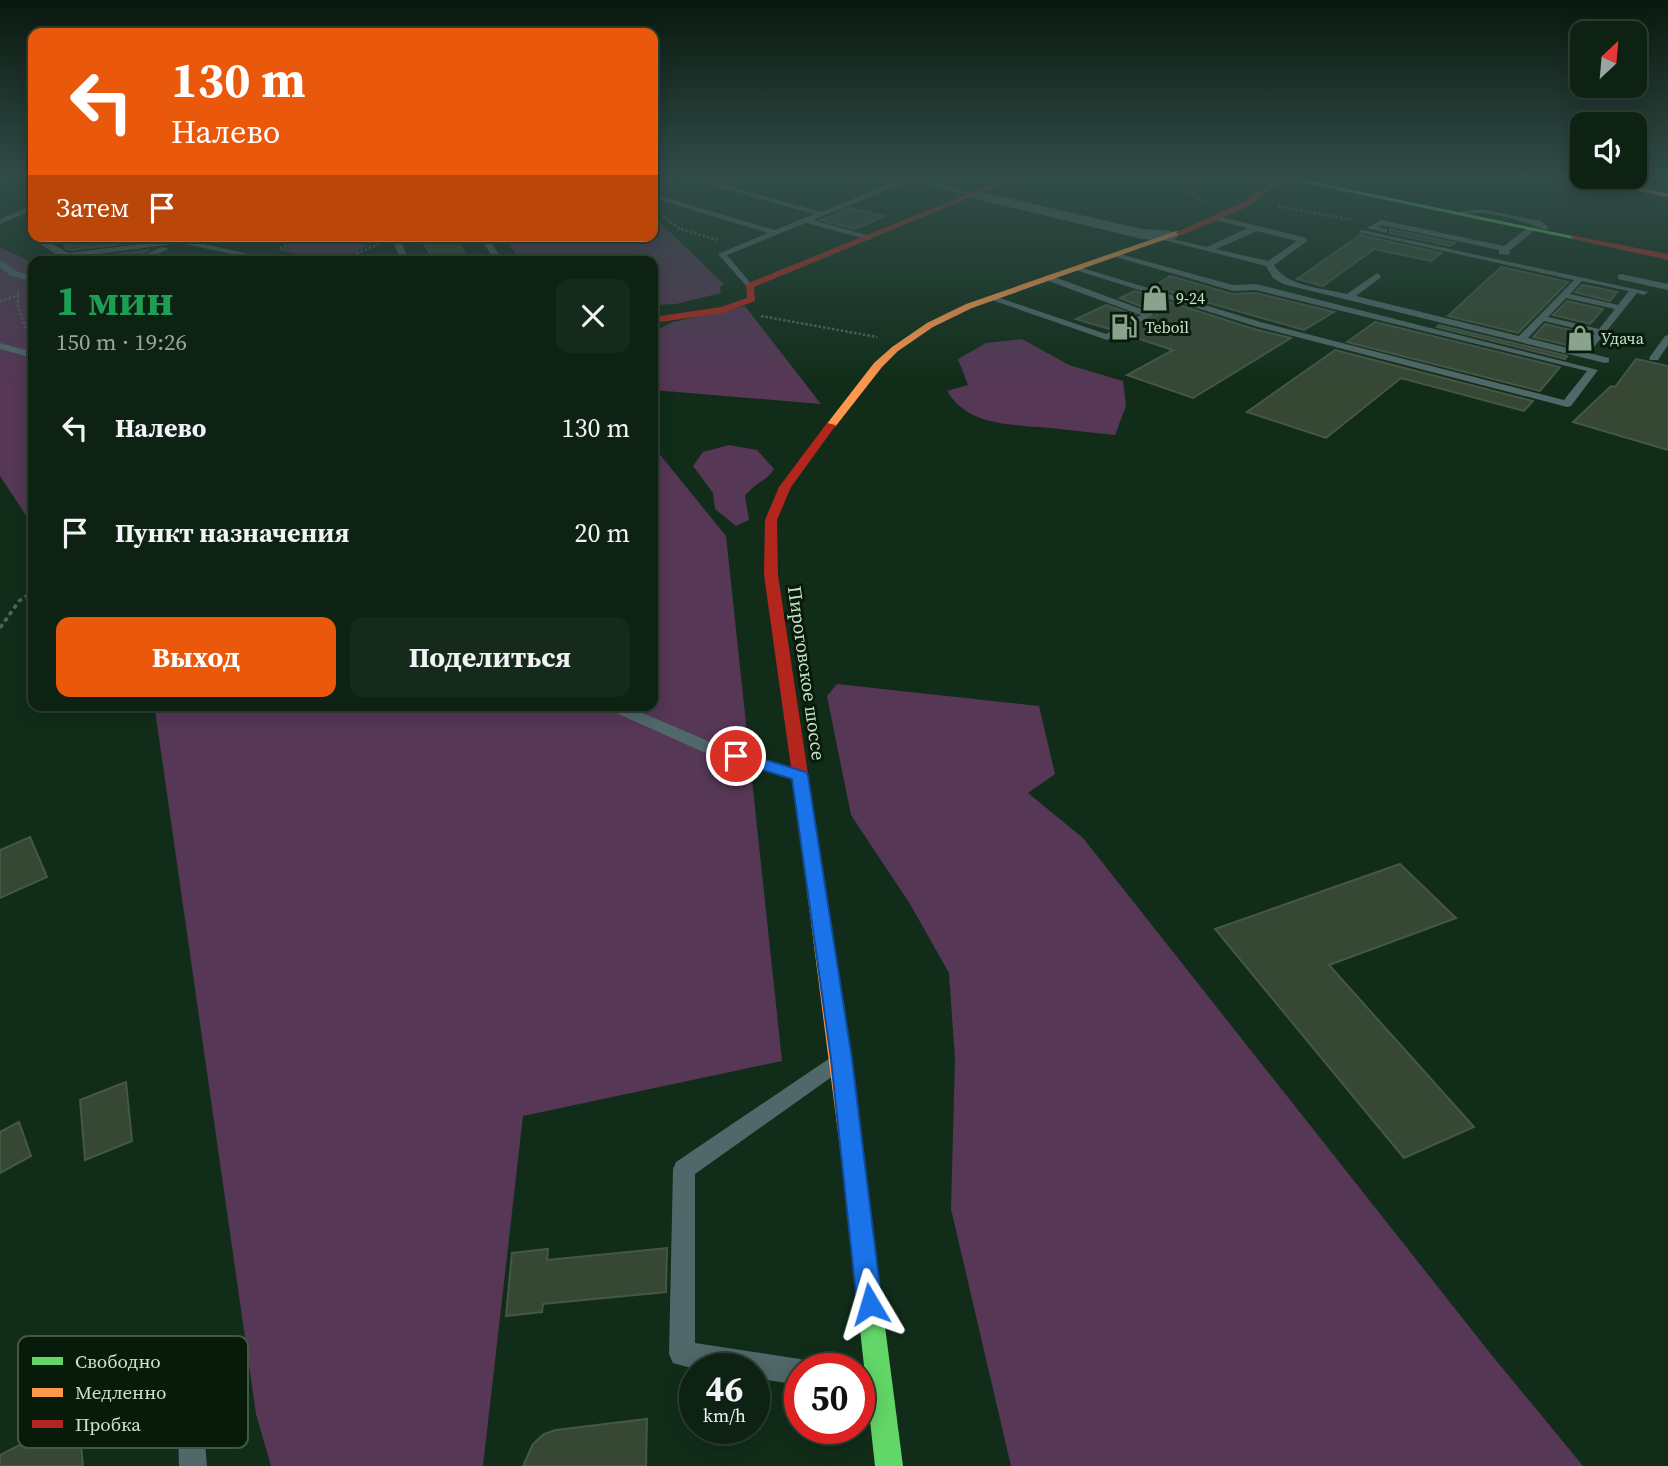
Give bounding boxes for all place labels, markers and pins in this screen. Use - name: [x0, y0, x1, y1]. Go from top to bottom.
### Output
- shop icon: 9-24: [1140, 283, 1170, 313]
- place label: 9-24: [1176, 287, 1205, 309]
- fuel station icon: Teboil: [1109, 312, 1139, 342]
- place label: Teboil: [1145, 316, 1189, 338]
- shop icon: Удача: [1565, 323, 1595, 353]
- place label: Удача: [1601, 327, 1645, 349]
- pin: [706, 726, 766, 786]

